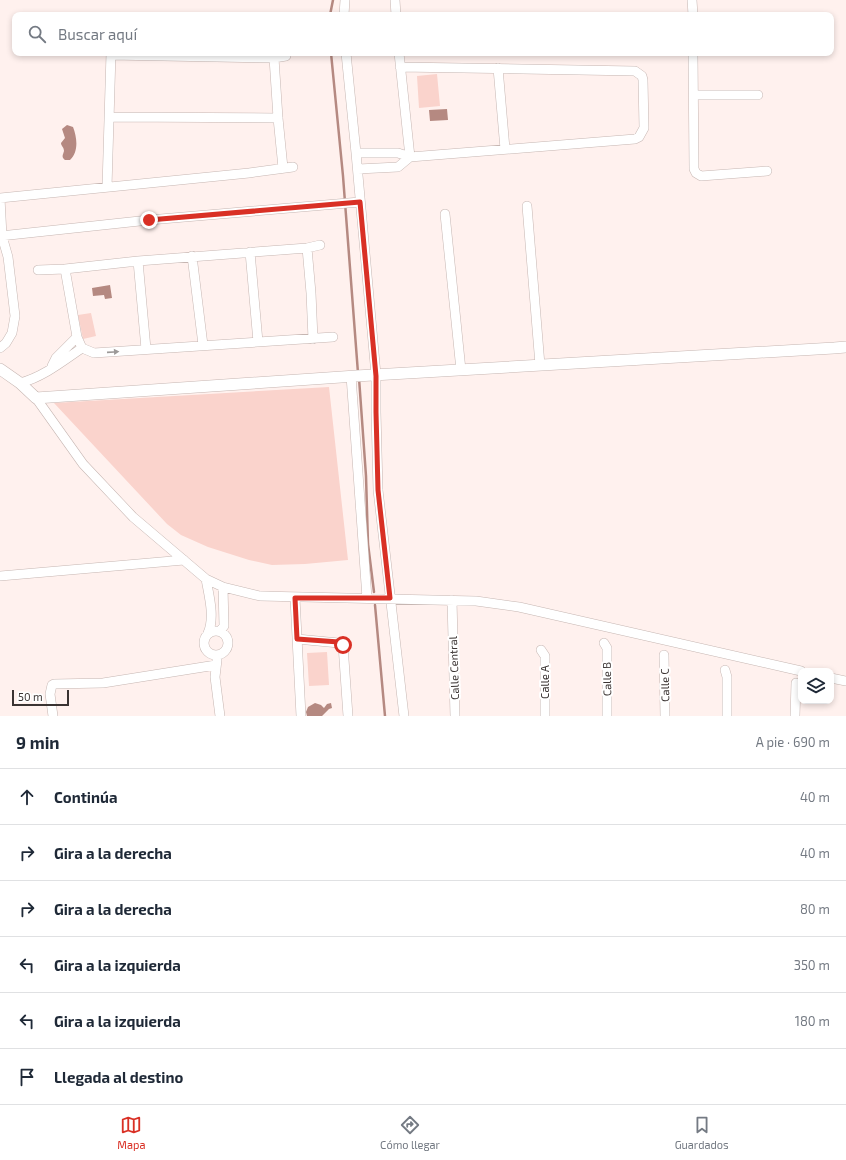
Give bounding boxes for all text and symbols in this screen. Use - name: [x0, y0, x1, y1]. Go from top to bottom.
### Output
- search box: [12, 12, 834, 56]
- icon: search: [26, 23, 48, 45]
- text: Buscar aquí: [58, 25, 137, 43]
- route end: [140, 211, 158, 229]
- one-way arrow: [107, 348, 119, 355]
- street label: Calle Central: [446, 635, 461, 700]
- route start: [334, 636, 352, 654]
- street label: Calle B: [600, 662, 613, 696]
- street label: Calle A: [538, 665, 551, 699]
- street label: Calle C: [658, 668, 671, 702]
- map controls: [798, 668, 834, 704]
- button: layers: [798, 668, 834, 704]
- scale bar: [12, 688, 69, 707]
- text: 50 m: [18, 690, 43, 703]
- text: 9 min: [16, 732, 60, 752]
- text: A pie · 690 m: [756, 734, 830, 750]
- icon: ahead: [16, 786, 38, 808]
- text: Continúa: [54, 788, 117, 806]
- text: 40 m: [800, 789, 830, 805]
- icon: right: [16, 842, 38, 864]
- text: Gira a la derecha: [54, 844, 172, 862]
- text: 40 m: [800, 845, 830, 861]
- icon: right: [16, 898, 38, 920]
- text: Gira a la derecha: [54, 900, 172, 918]
- text: 80 m: [800, 901, 830, 917]
- icon: left: [16, 954, 38, 976]
- text: Gira a la izquierda: [54, 956, 181, 974]
- text: 350 m: [794, 957, 830, 973]
- icon: left: [16, 1010, 38, 1032]
- text: Gira a la izquierda: [54, 1012, 181, 1030]
- text: 180 m: [795, 1013, 830, 1029]
- icon: arrive: [16, 1066, 38, 1088]
- text: Llegada al destino: [54, 1068, 183, 1086]
- tab: Mapa: [117, 1114, 145, 1151]
- tab: Cómo llegar: [380, 1114, 440, 1151]
- tab: Guardados: [675, 1114, 729, 1151]

